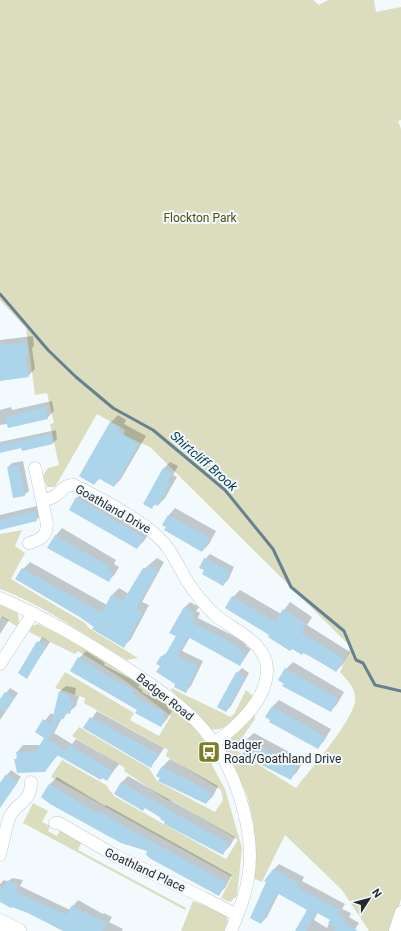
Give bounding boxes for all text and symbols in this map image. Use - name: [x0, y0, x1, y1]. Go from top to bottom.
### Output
- park label: Flockton Park: [163, 211, 238, 225]
- water label: Shirtcliff Brook: [167, 428, 241, 495]
- street label: Goathland Drive: [73, 482, 153, 536]
- street label: Badger Road: [134, 670, 196, 724]
- place label: Badger Road/Goathland Drive: [224, 738, 341, 766]
- bus stop icon: Badger Road/Goathland Drive: [196, 739, 222, 765]
- street label: Goathland Place: [102, 845, 188, 895]
- north arrow: [349, 879, 389, 919]
- text: N: [369, 886, 384, 901]

